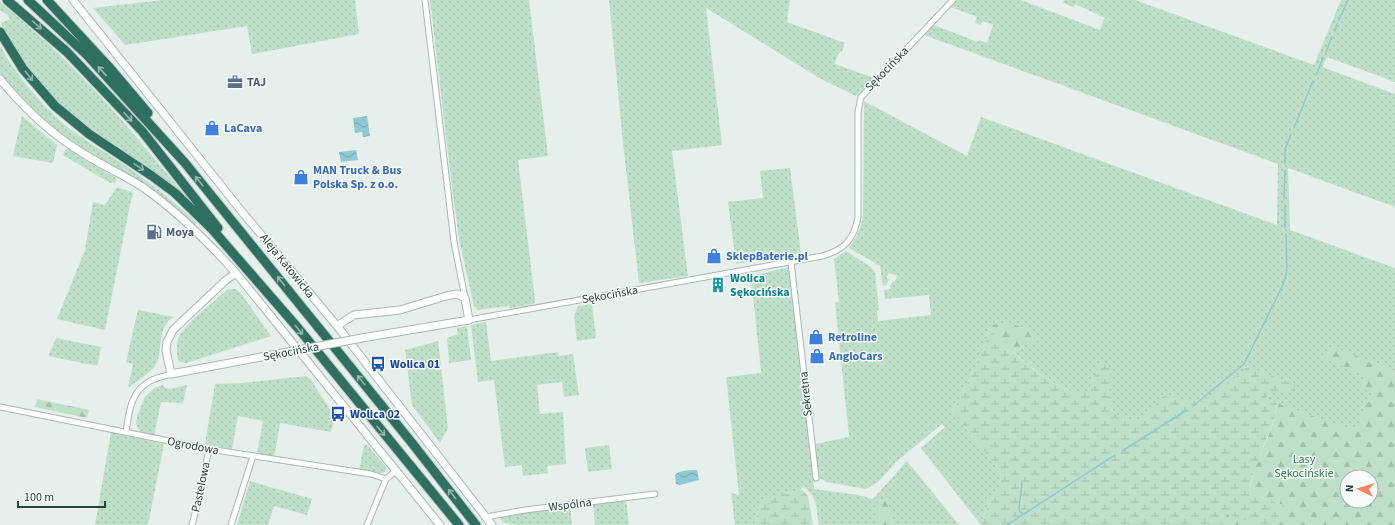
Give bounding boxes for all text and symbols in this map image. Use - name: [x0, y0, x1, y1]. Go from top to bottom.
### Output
- one-way arrow: [32, 20, 42, 30]
- street label: Sękocińska: [861, 43, 913, 95]
- one-way arrow: [98, 66, 107, 76]
- one-way arrow: [24, 71, 33, 82]
- office icon: TAJ: [226, 73, 244, 91]
- place label: TAJ: [247, 74, 266, 91]
- one-way arrow: [124, 112, 133, 122]
- shop icon: LaCava: [203, 119, 221, 137]
- place label: LaCava: [224, 120, 262, 137]
- place label: MAN Truck & Bus Polska Sp. z o.o.: [313, 162, 402, 193]
- one-way arrow: [133, 164, 145, 172]
- shop icon: MAN Truck & Bus Polska Sp. z o.o.: [292, 168, 310, 186]
- one-way arrow: [195, 175, 203, 186]
- fuel station icon: Moya: [145, 223, 163, 241]
- place label: Moya: [166, 224, 194, 241]
- street label: Aleja Katowicka: [256, 230, 318, 302]
- shop icon: SklepBaterie.pl: [705, 247, 723, 265]
- place label: SklepBaterie.pl: [726, 248, 809, 265]
- place label: Wolica Sękocińska: [730, 270, 790, 301]
- one-way arrow: [277, 276, 285, 287]
- building icon: Wolica Sękocińska: [709, 276, 727, 294]
- street label: Sękocińska: [581, 282, 639, 308]
- one-way arrow: [295, 325, 304, 335]
- shop icon: Retroline: [807, 328, 825, 346]
- place label: Retroline: [828, 329, 877, 346]
- street label: Sękocińska: [262, 338, 320, 366]
- shop icon: AngloCars: [808, 347, 826, 365]
- place label: AngloCars: [828, 348, 883, 365]
- bus stop icon: Wolica 01: [369, 355, 387, 373]
- place label: Wolica 01: [390, 356, 440, 373]
- street label: Sekretna: [795, 371, 817, 417]
- one-way arrow: [356, 374, 365, 385]
- bus stop icon: Wolica 02: [329, 405, 347, 423]
- place label: Wolica 02: [350, 406, 400, 423]
- one-way arrow: [377, 426, 386, 436]
- street label: Ogrodowa: [166, 433, 220, 459]
- park label: Lasy Sękocińskie: [1274, 451, 1334, 482]
- street label: Pastelowa: [187, 460, 215, 514]
- north arrow: [1339, 469, 1379, 509]
- scale bar: [18, 483, 105, 509]
- text: N: [1342, 484, 1357, 493]
- text: 100 m: [24, 489, 54, 506]
- one-way arrow: [448, 489, 457, 500]
- street label: Wspólna: [547, 494, 593, 516]

